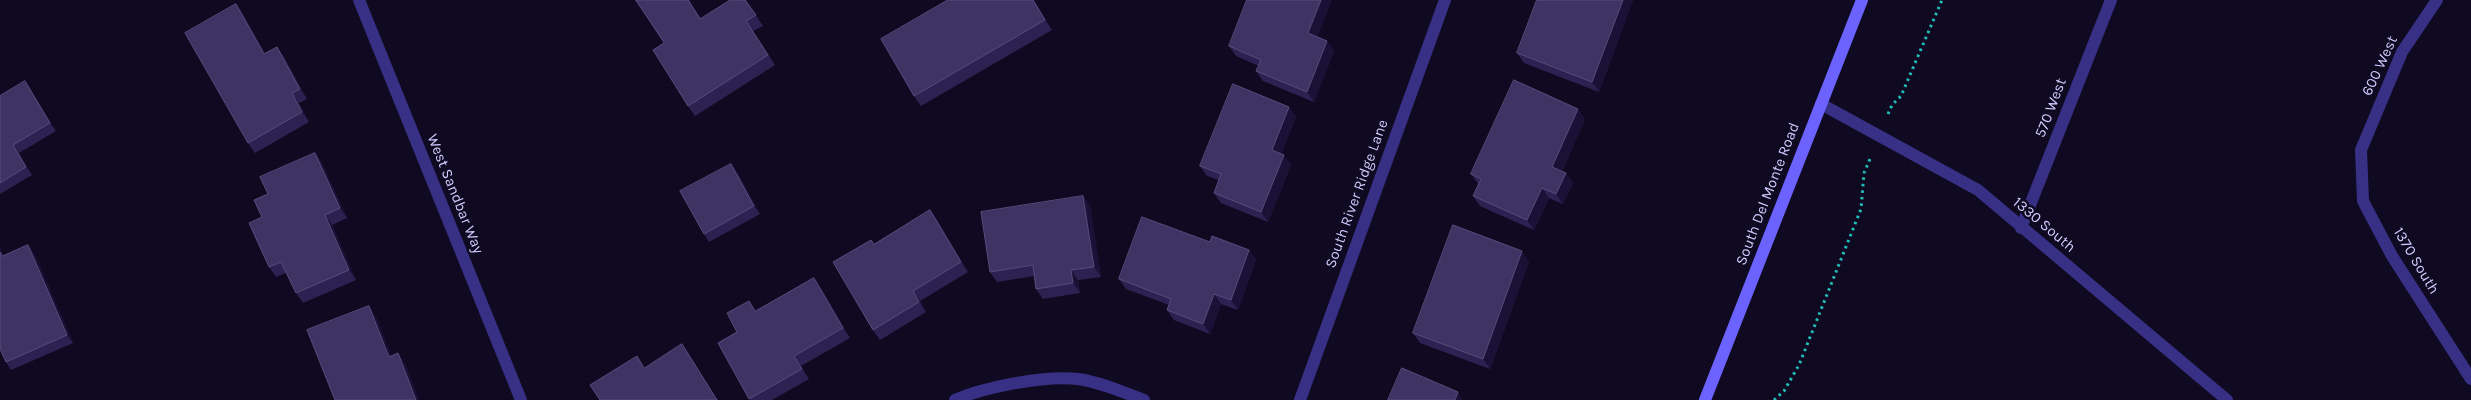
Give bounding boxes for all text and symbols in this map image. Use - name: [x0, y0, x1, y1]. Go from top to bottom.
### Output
- street label: 600 West: [2358, 33, 2402, 99]
- street label: 570 West: [2031, 76, 2071, 140]
- street label: South River Ridge Lane: [1322, 117, 1392, 271]
- street label: South Del Monte Road: [1732, 120, 1804, 268]
- street label: West Sandbar Way: [423, 132, 487, 256]
- street label: 1330 South: [2009, 194, 2079, 256]
- street label: 1370 South: [2389, 224, 2443, 298]

